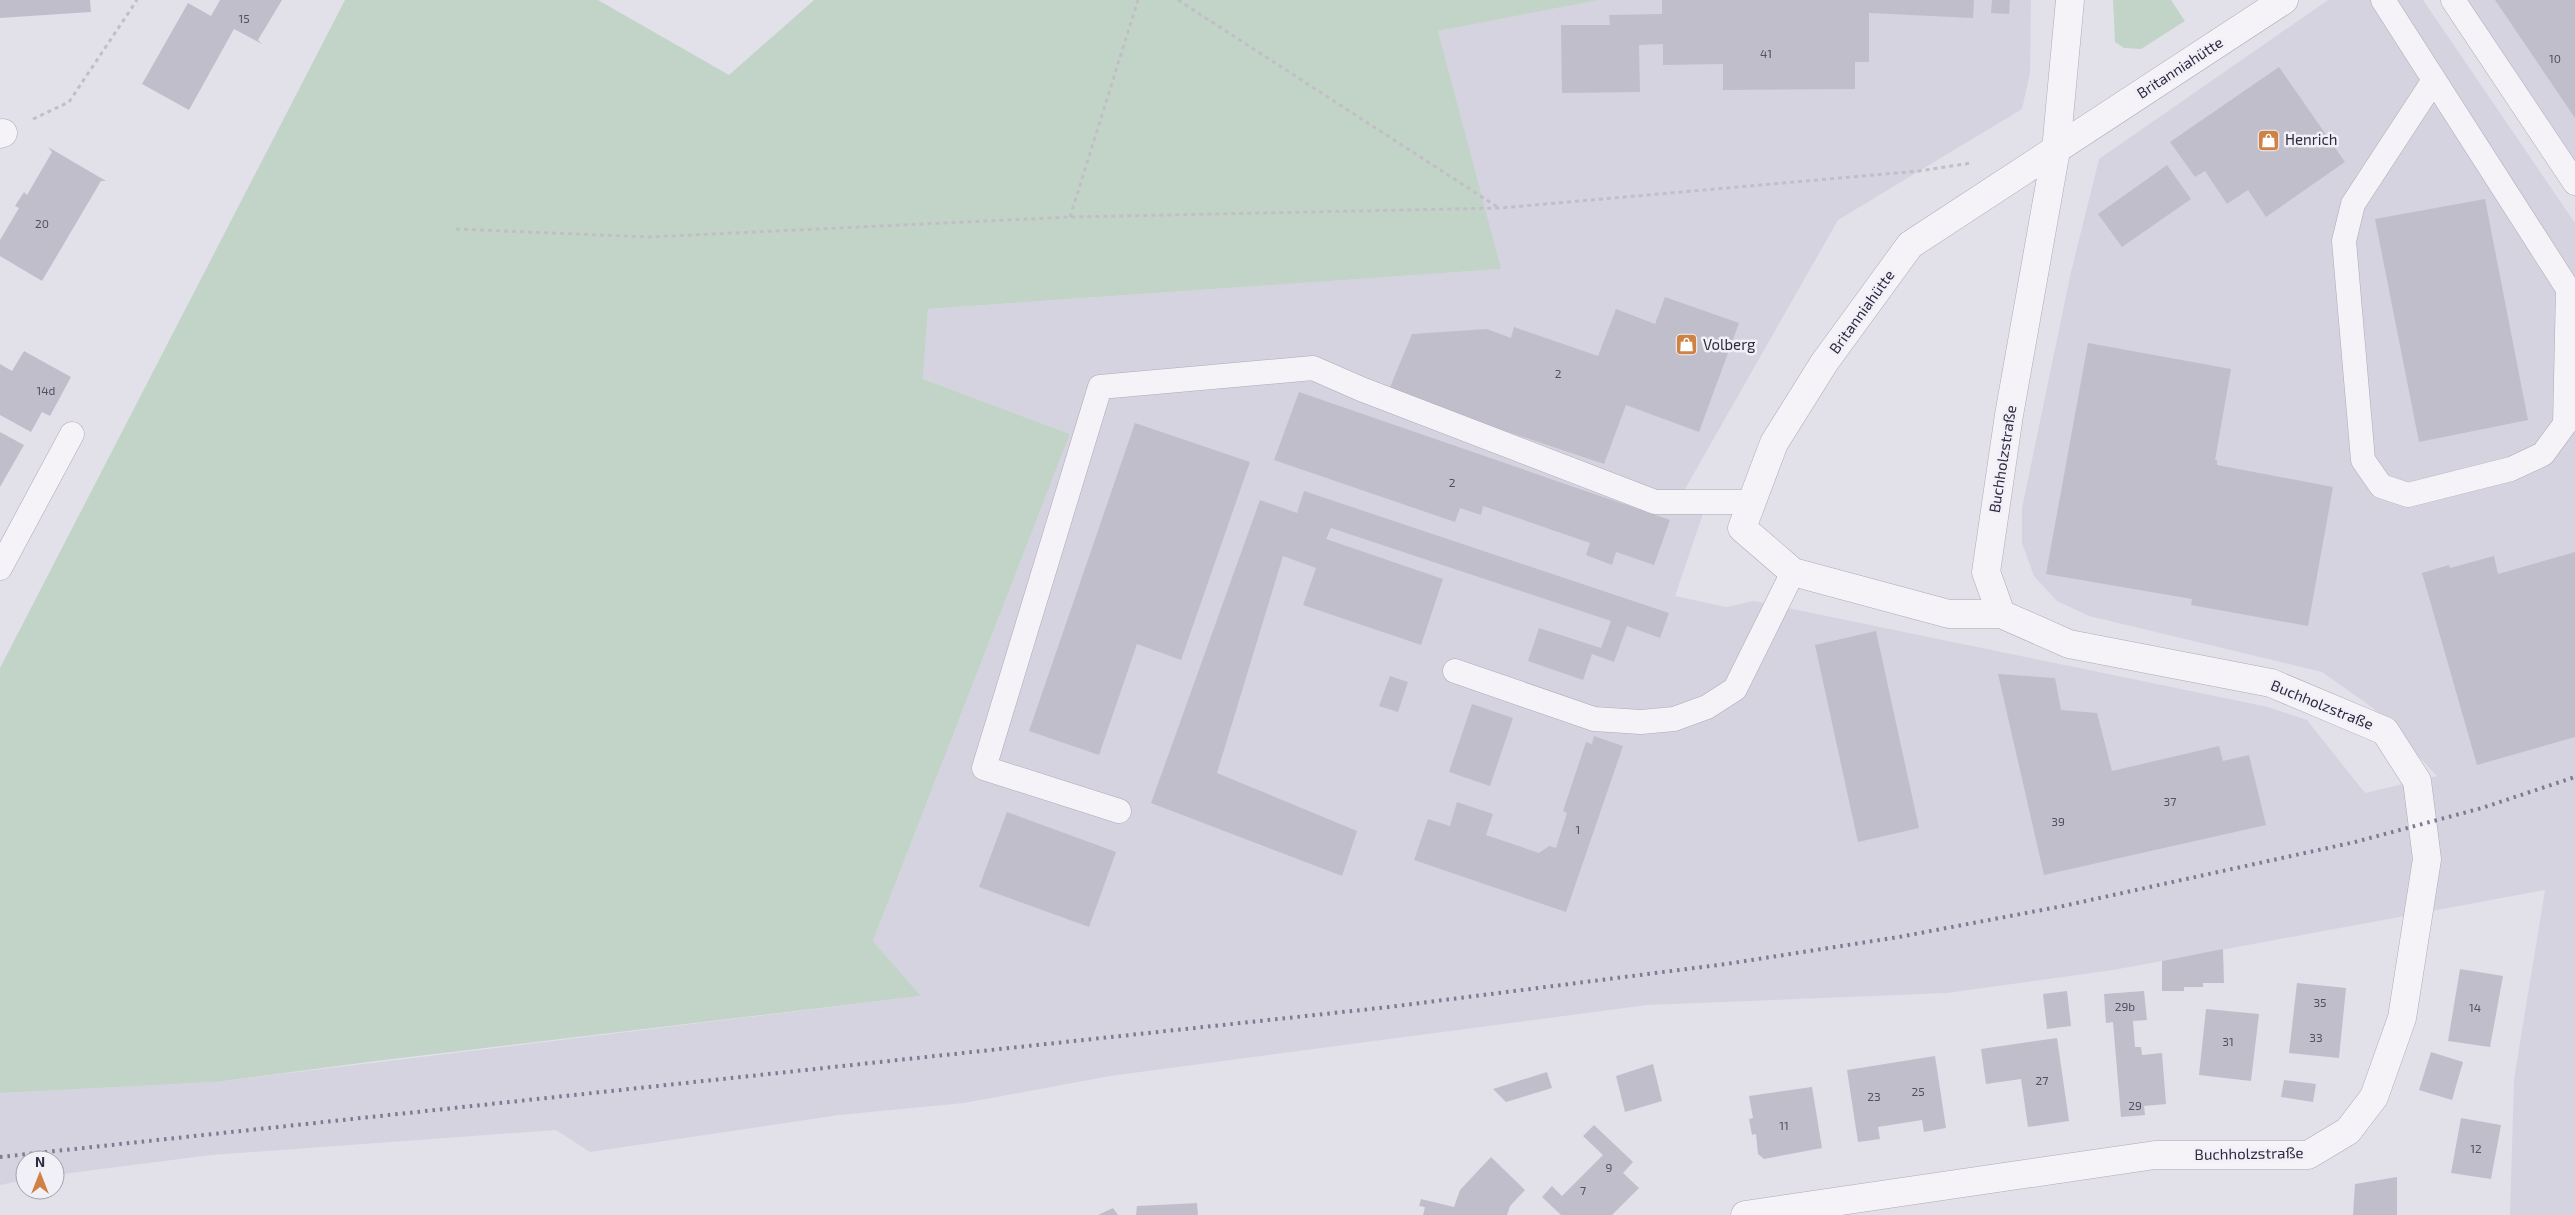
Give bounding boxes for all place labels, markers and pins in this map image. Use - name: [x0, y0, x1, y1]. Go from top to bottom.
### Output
- shop icon: Henrich: [2257, 128, 2281, 152]
- place label: Henrich: [2285, 130, 2338, 148]
- shop icon: Volberg: [1675, 333, 1699, 357]
- place label: Volberg: [1703, 335, 1756, 353]

